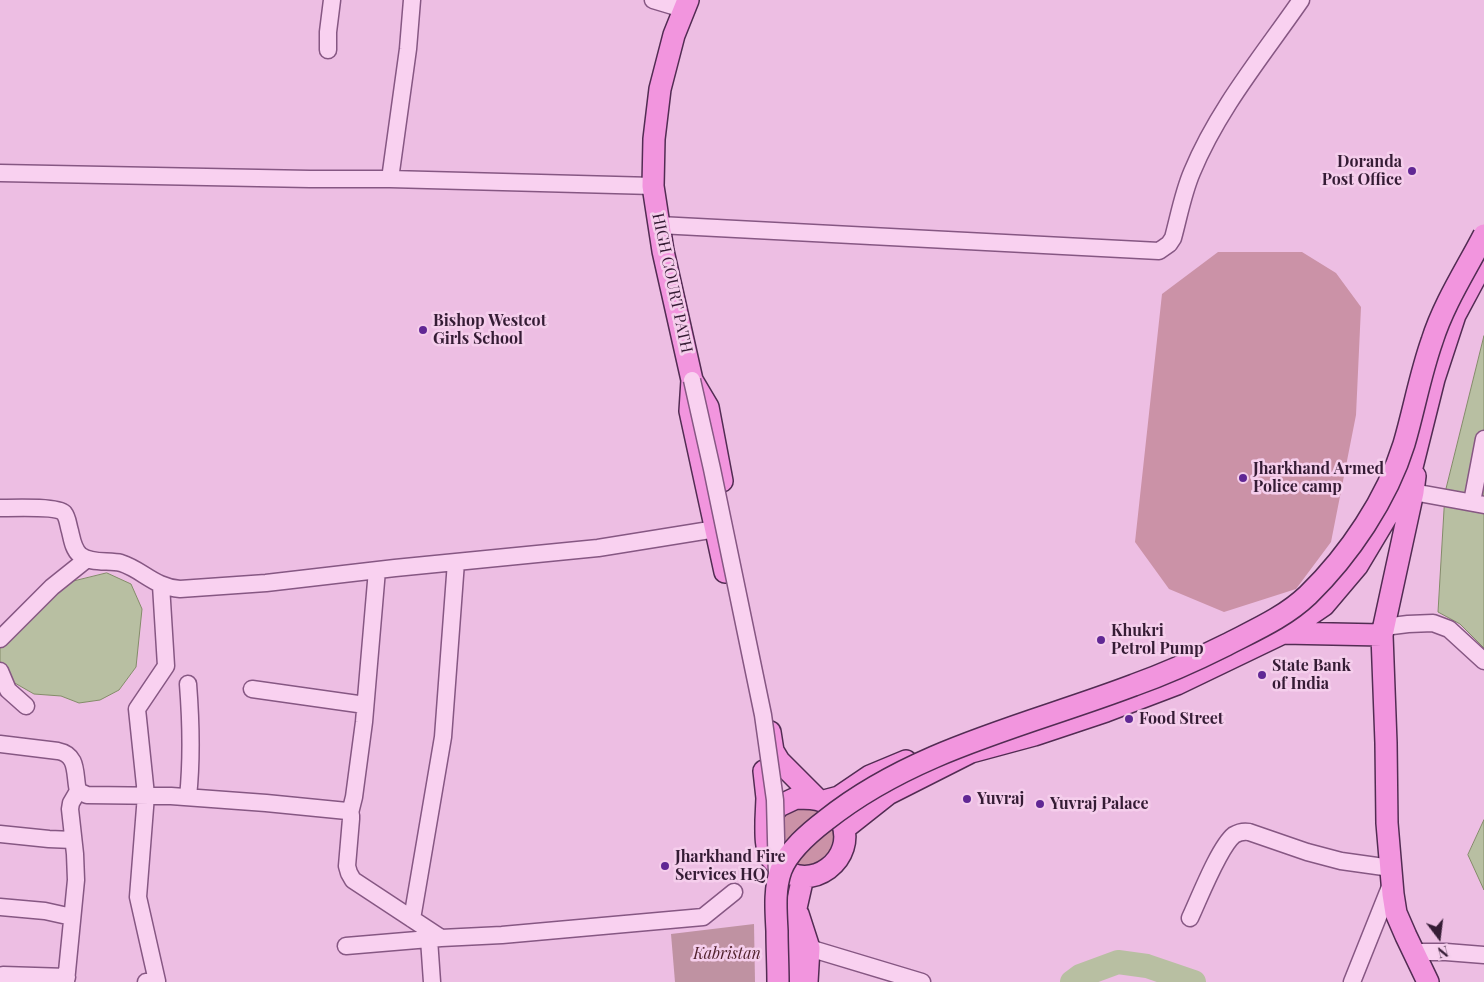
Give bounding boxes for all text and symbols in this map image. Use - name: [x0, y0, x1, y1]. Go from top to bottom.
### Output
- place label: Doranda Post Office: [1322, 152, 1402, 190]
- marker: Doranda Post Office: [1406, 165, 1418, 177]
- street label: HIGH COURT PATH: [648, 211, 696, 355]
- place label: Bishop Westcot Girls School: [433, 311, 546, 349]
- marker: Bishop Westcot Girls School: [417, 324, 429, 336]
- place label: Jharkhand Armed Police camp: [1253, 459, 1384, 497]
- marker: Jharkhand Armed Police camp: [1237, 472, 1249, 484]
- place label: Khukri Petrol Pump: [1111, 621, 1204, 659]
- marker: Khukri Petrol Pump: [1095, 634, 1107, 646]
- place label: State Bank of India: [1272, 656, 1351, 694]
- marker: State Bank of India: [1256, 669, 1268, 681]
- place label: Food Street: [1139, 709, 1223, 729]
- marker: Food Street: [1123, 713, 1135, 725]
- place label: Yuvraj: [977, 789, 1024, 809]
- marker: Yuvraj: [961, 793, 973, 805]
- place label: Yuvraj Palace: [1050, 794, 1149, 814]
- marker: Yuvraj Palace: [1034, 798, 1046, 810]
- place label: Jharkhand Fire Services HQ: [675, 847, 786, 885]
- marker: Jharkhand Fire Services HQ: [659, 860, 671, 872]
- north arrow: [1414, 912, 1464, 962]
- text: N: [1436, 941, 1450, 962]
- park label: Kabristan: [693, 944, 761, 964]

